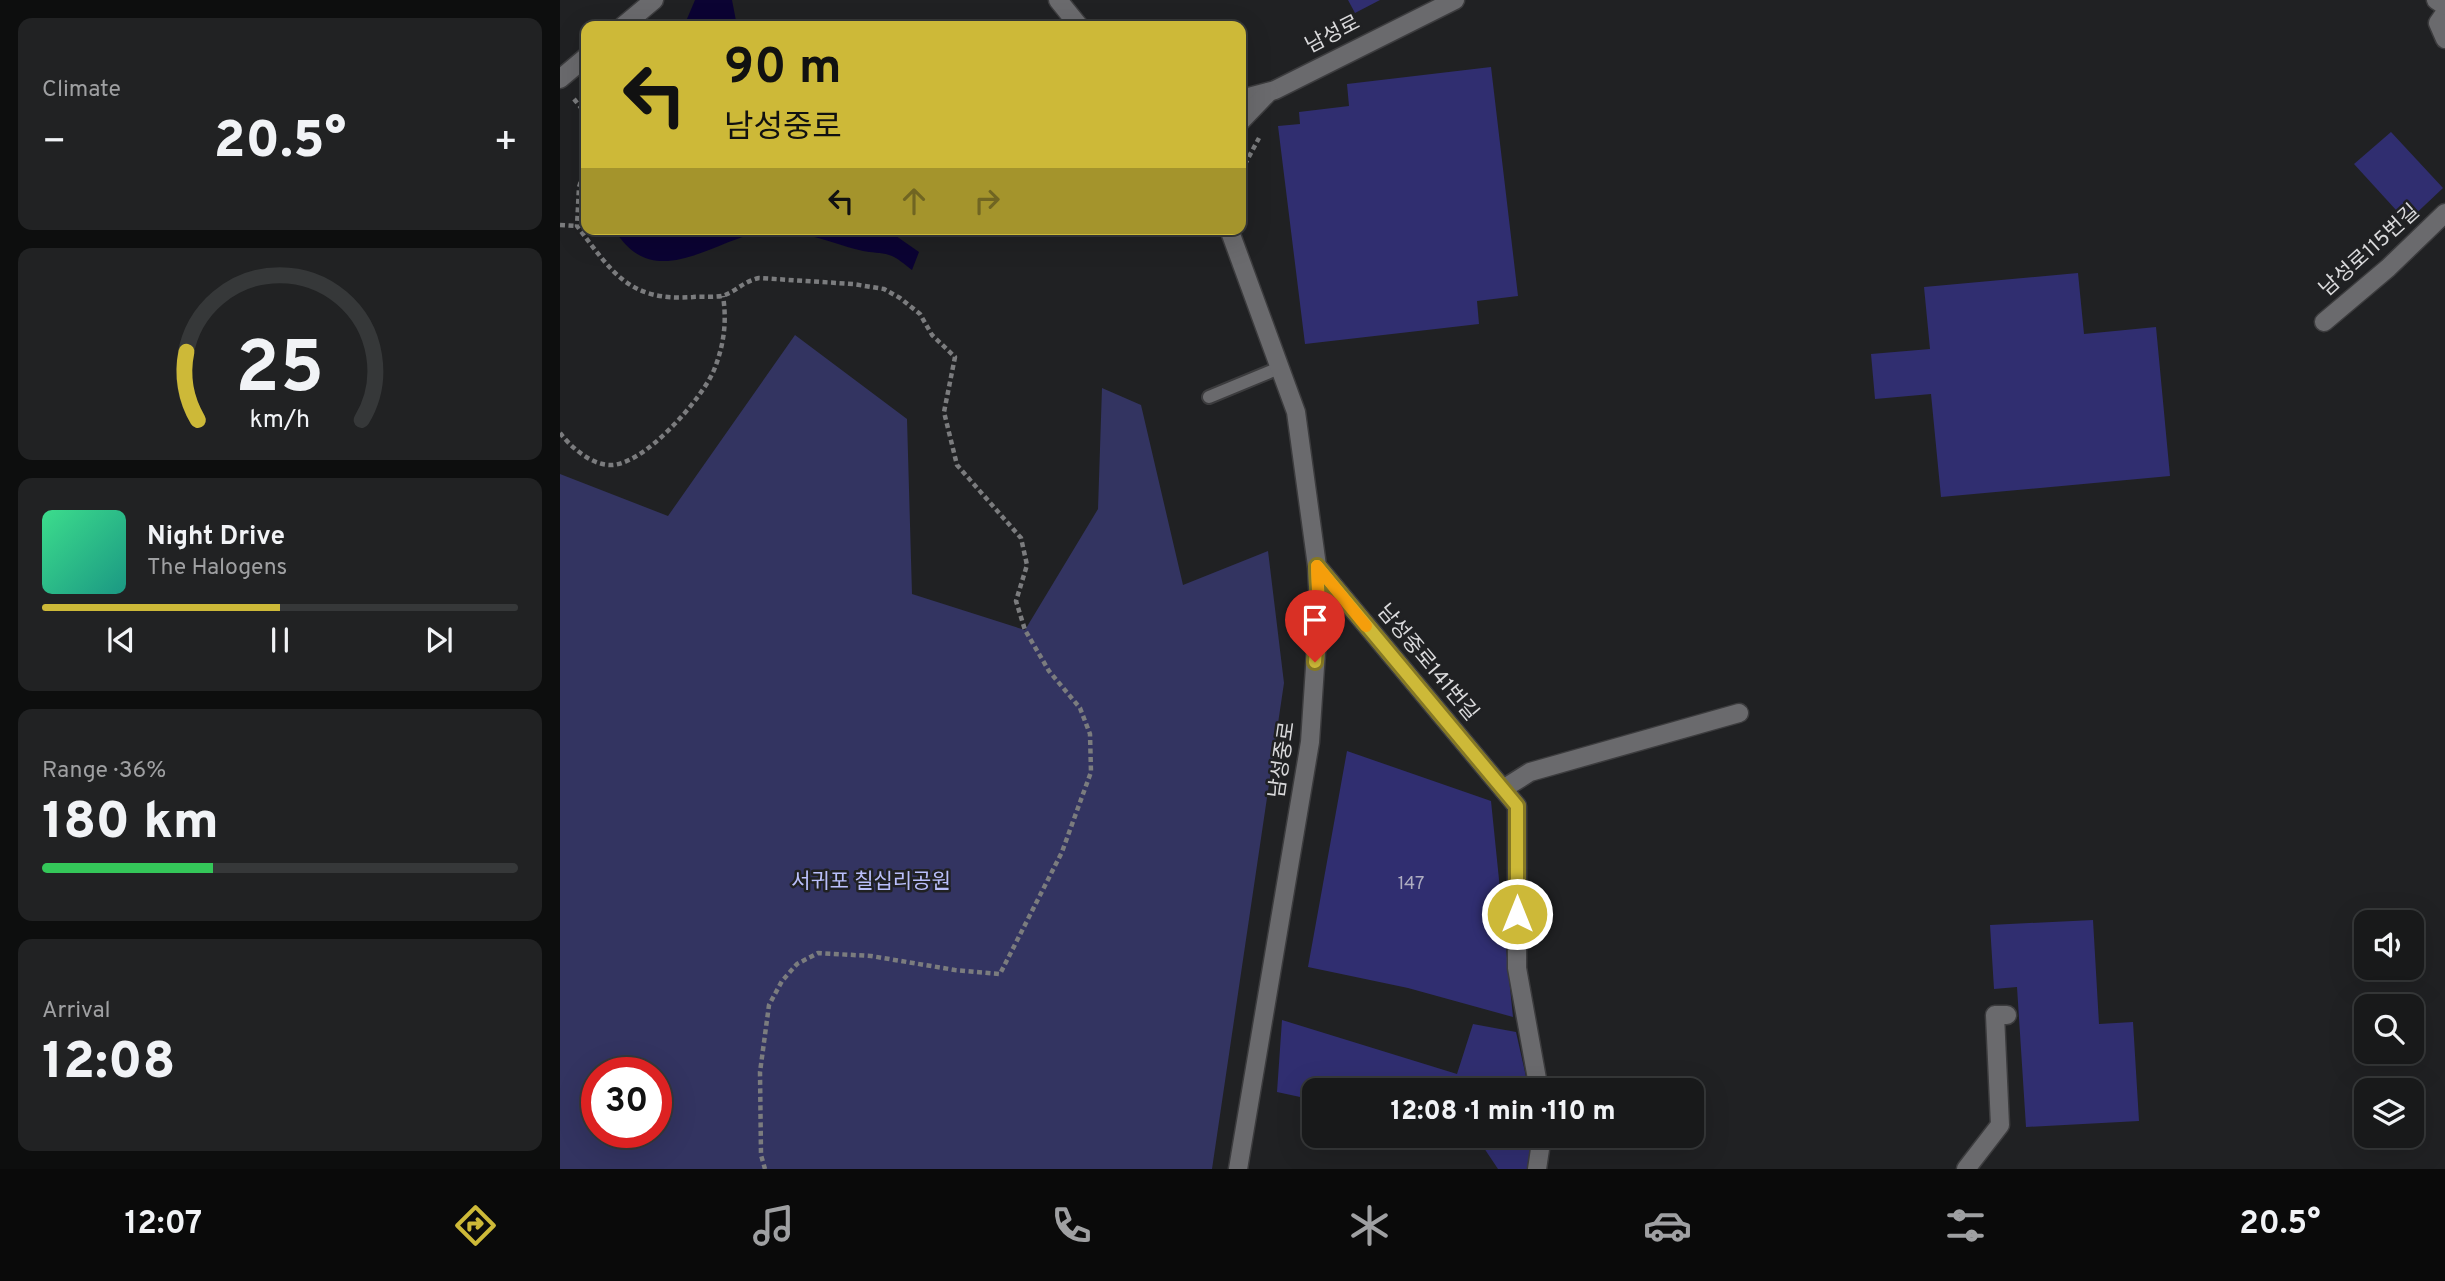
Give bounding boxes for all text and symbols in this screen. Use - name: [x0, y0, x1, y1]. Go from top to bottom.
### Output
- street label: 남성로: [1301, 10, 1365, 60]
- text: 90 m: [724, 39, 842, 101]
- icon: left: [609, 49, 700, 140]
- text: Climate: [42, 76, 121, 105]
- text: 남성중로: [724, 109, 842, 149]
- text: 20.5°: [214, 110, 346, 176]
- text: −: [42, 119, 67, 168]
- text: +: [493, 119, 518, 168]
- icon: left: [822, 182, 860, 220]
- icon: ahead: [895, 182, 933, 220]
- icon: right: [968, 182, 1006, 220]
- street label: 남성로115번길: [2314, 199, 2426, 303]
- text: 25: [236, 327, 325, 419]
- text: km/h: [250, 405, 310, 437]
- text: Night Drive: [147, 521, 285, 554]
- text: The Halogens: [147, 554, 287, 583]
- pin: [1285, 590, 1345, 662]
- street label: 남성중로141번길: [1370, 599, 1484, 727]
- icon: arrive: [1296, 601, 1334, 639]
- icon: previous: [102, 621, 140, 659]
- icon: pause: [261, 621, 299, 659]
- icon: next: [420, 621, 458, 659]
- street label: 남성중로: [1264, 720, 1302, 800]
- text: Range · 36%: [42, 757, 166, 786]
- text: 180 km: [42, 791, 219, 857]
- park label: 서귀포 칠십리공원: [791, 869, 951, 896]
- house number: 147: [1398, 873, 1424, 896]
- position arrow: [1480, 877, 1554, 951]
- map controls: [2354, 910, 2424, 1148]
- button: sound: [2354, 910, 2424, 980]
- button: search: [2354, 994, 2424, 1064]
- text: Arrival: [42, 997, 111, 1026]
- text: 12:08: [42, 1031, 175, 1097]
- speed limit sign: 30: [581, 1057, 672, 1148]
- button: layers: [2354, 1078, 2424, 1148]
- text: 12:08 · 1 min · 110 m: [1391, 1096, 1615, 1129]
- icon: directions: [451, 1201, 500, 1250]
- icon: music: [749, 1201, 798, 1250]
- icon: phone: [1047, 1201, 1096, 1250]
- icon: climate: [1345, 1201, 1394, 1250]
- icon: car: [1643, 1201, 1692, 1250]
- icon: filters: [1941, 1201, 1990, 1250]
- text: 12:07: [125, 1205, 202, 1245]
- text: 20.5°: [2239, 1205, 2320, 1245]

